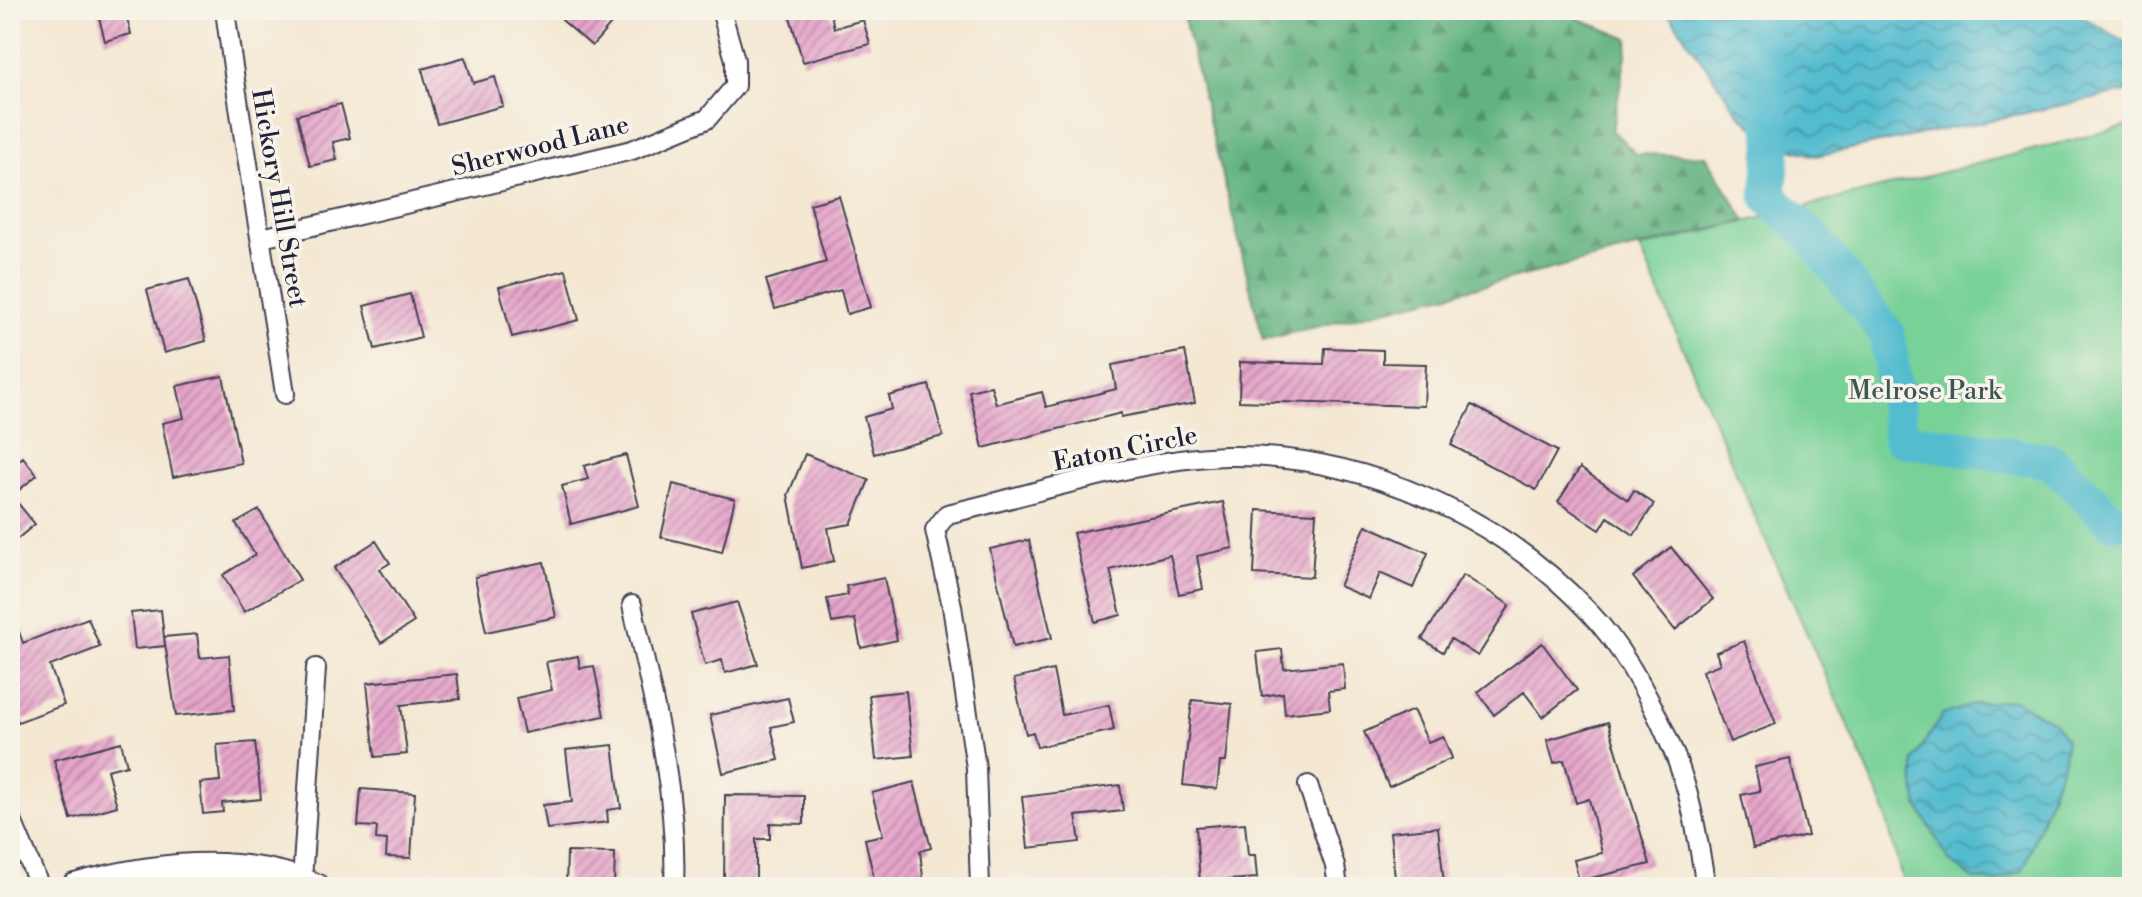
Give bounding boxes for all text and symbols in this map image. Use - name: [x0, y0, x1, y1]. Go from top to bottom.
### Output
- street label: Hickory Hill Street: [244, 86, 314, 310]
- street label: Sherwood Lane: [448, 108, 632, 183]
- park label: Melrose Park: [1848, 375, 2003, 407]
- street label: Eaton Circle: [1050, 419, 1200, 479]

